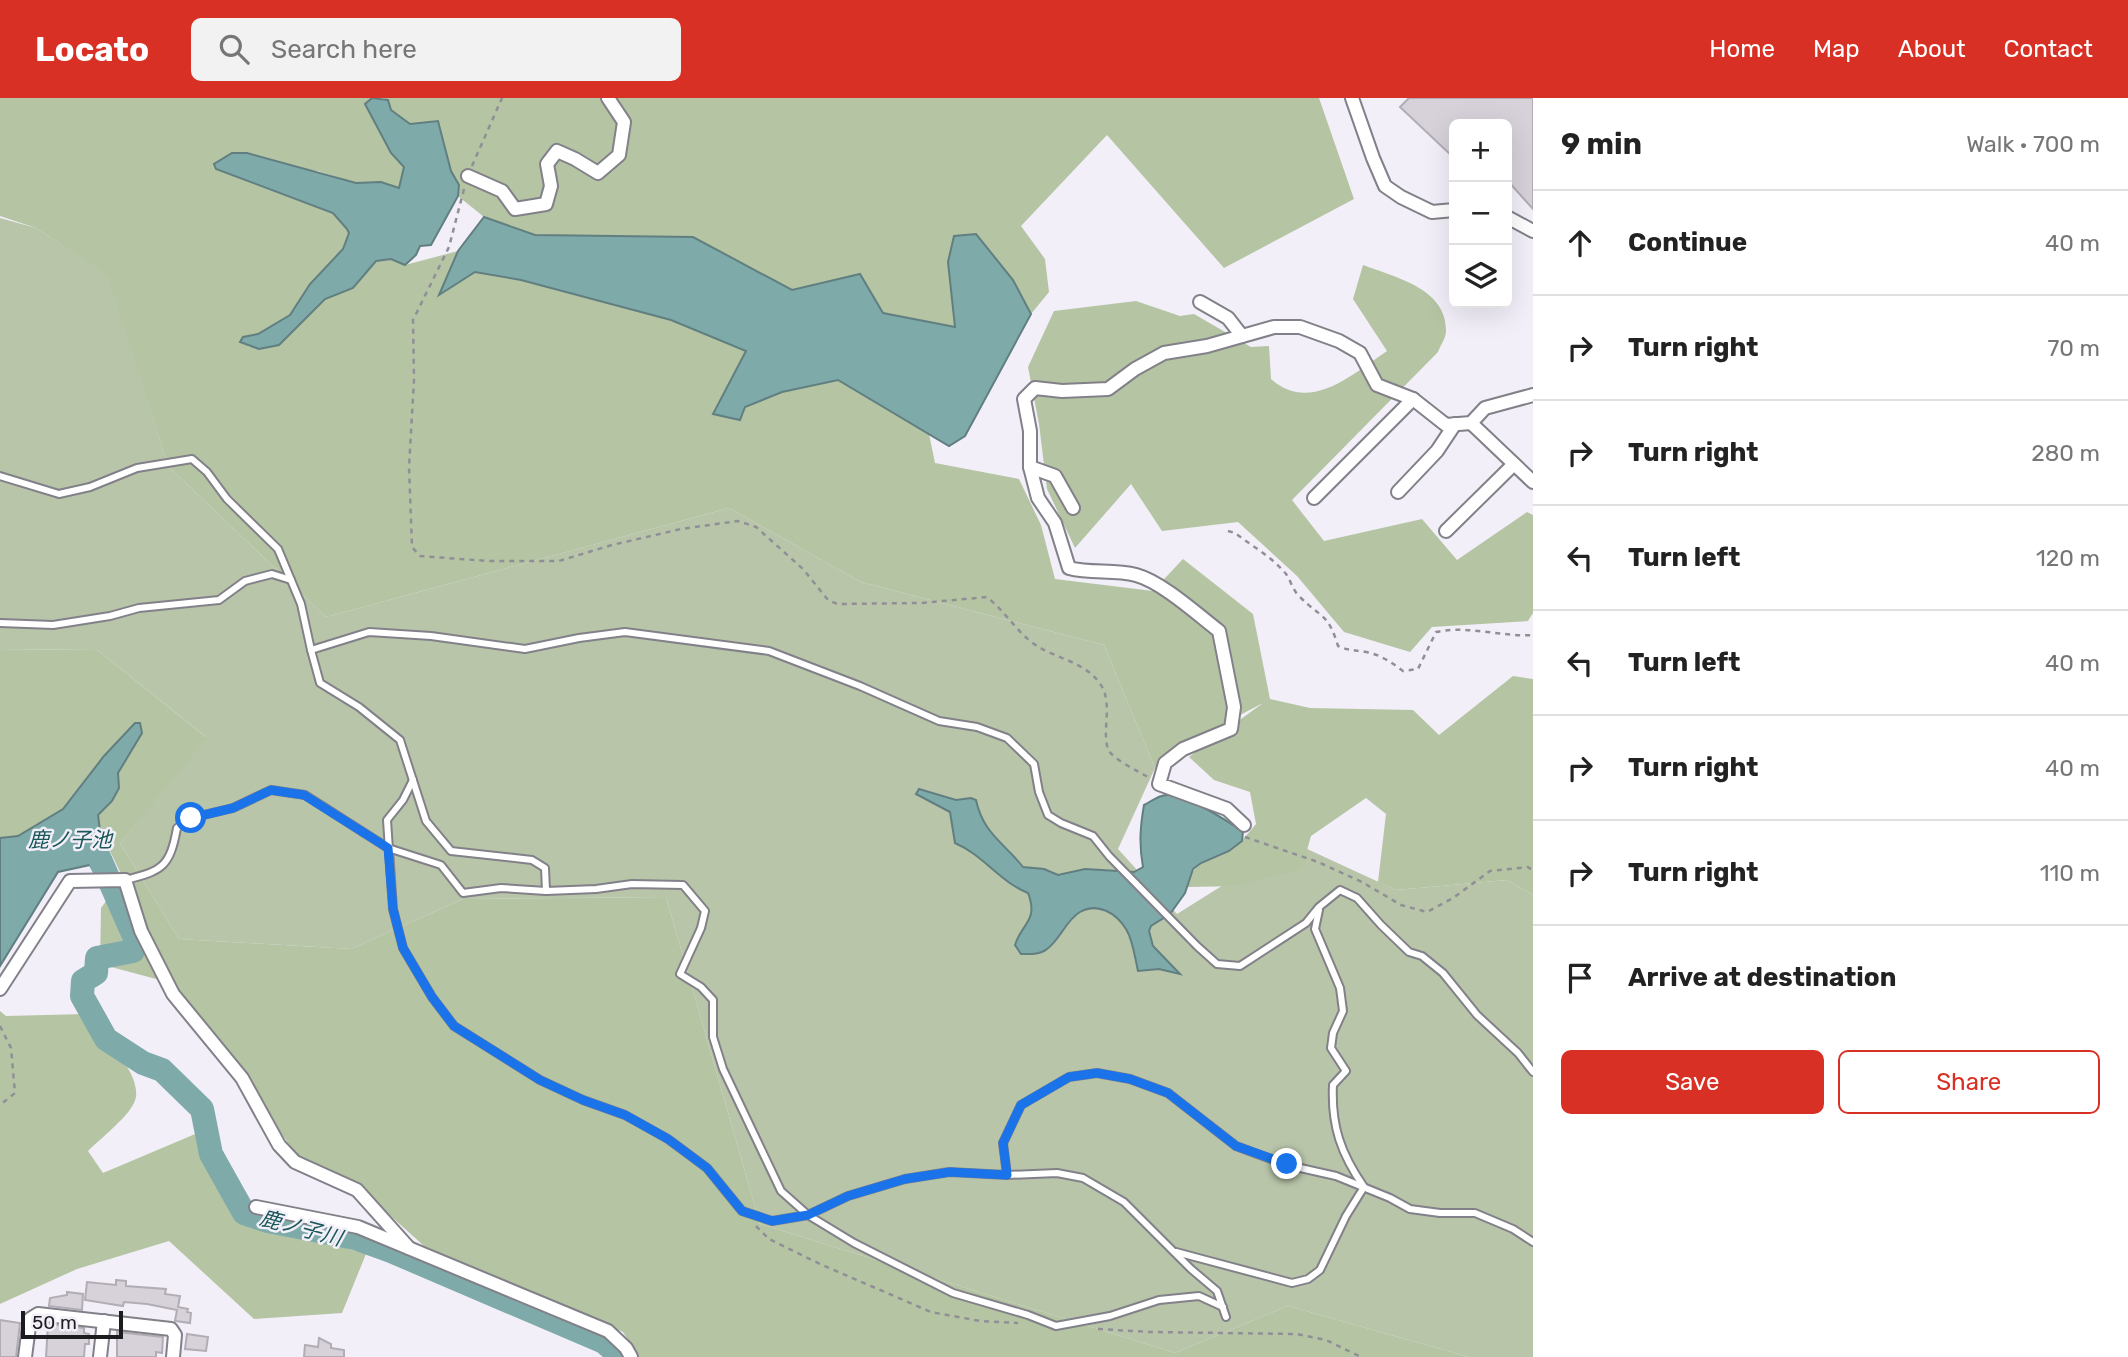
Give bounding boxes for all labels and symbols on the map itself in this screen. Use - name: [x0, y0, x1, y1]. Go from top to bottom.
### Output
- route start: [175, 802, 206, 833]
- water label: 鹿ノ子池: [28, 827, 114, 852]
- route end: [1271, 1148, 1302, 1179]
- water label: 鹿ノ子川: [257, 1205, 347, 1251]
- scale bar: [21, 1308, 122, 1340]

